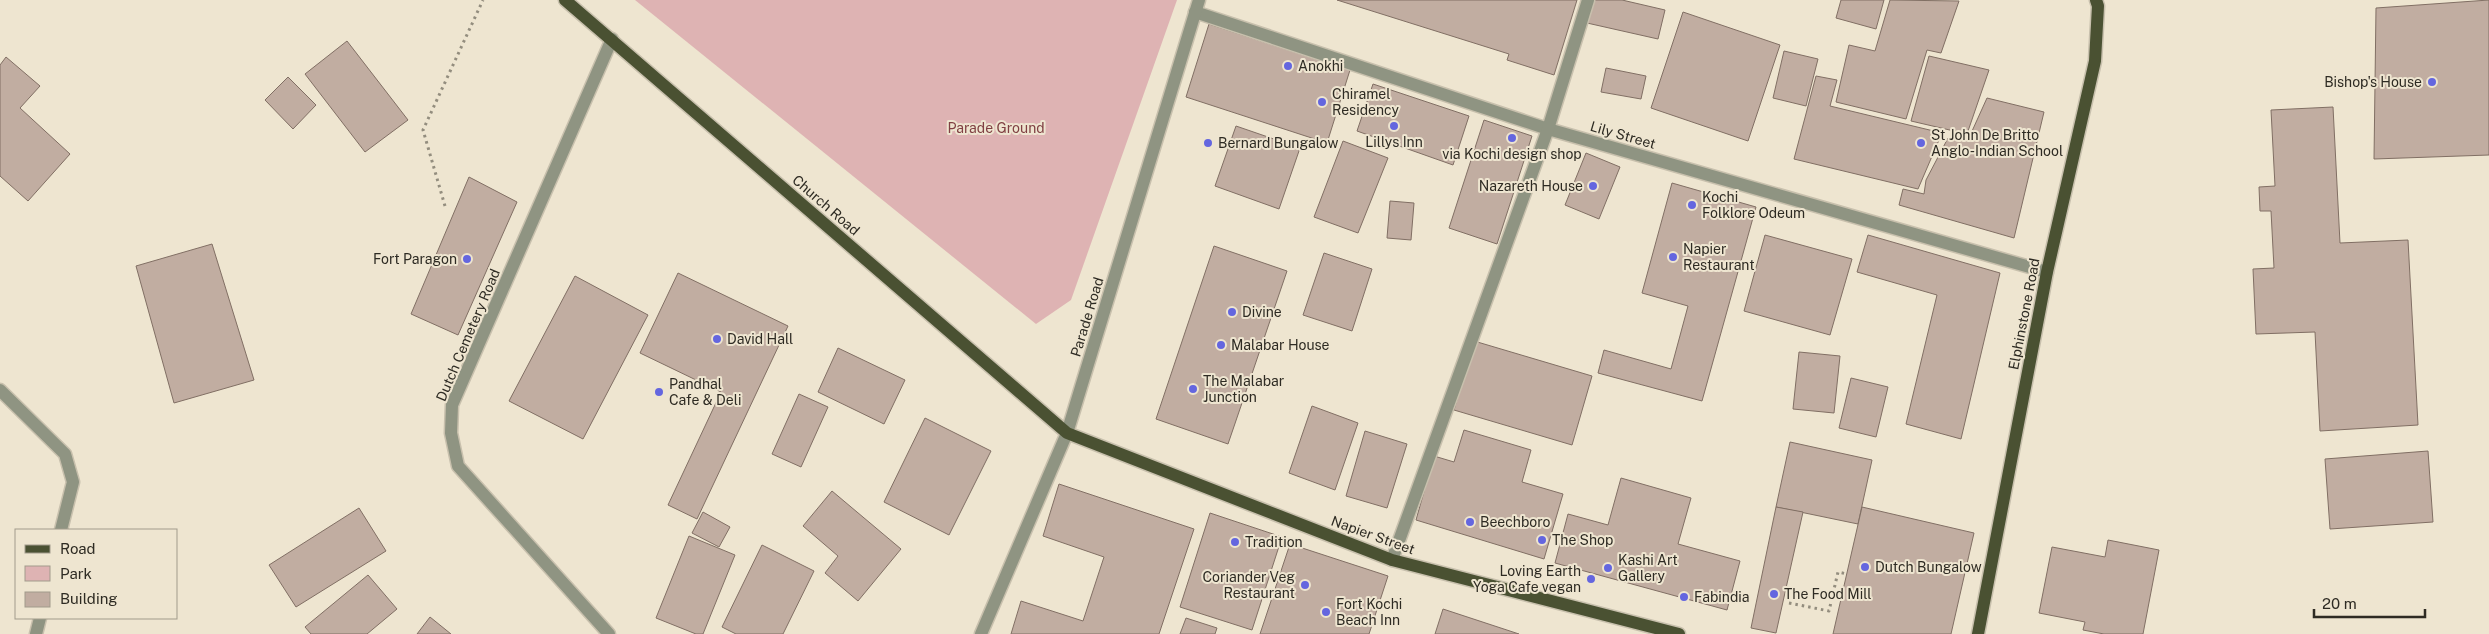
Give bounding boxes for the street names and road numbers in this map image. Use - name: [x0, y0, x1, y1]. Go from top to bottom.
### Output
- street label: Lily Street: [1588, 118, 1658, 152]
- street label: Church Road: [789, 172, 863, 238]
- street label: Elphinstone Road: [2005, 257, 2043, 371]
- street label: Dutch Cemetery Road: [433, 266, 503, 404]
- street label: Parade Road: [1067, 275, 1107, 359]
- street label: Napier Street: [1329, 512, 1417, 558]

